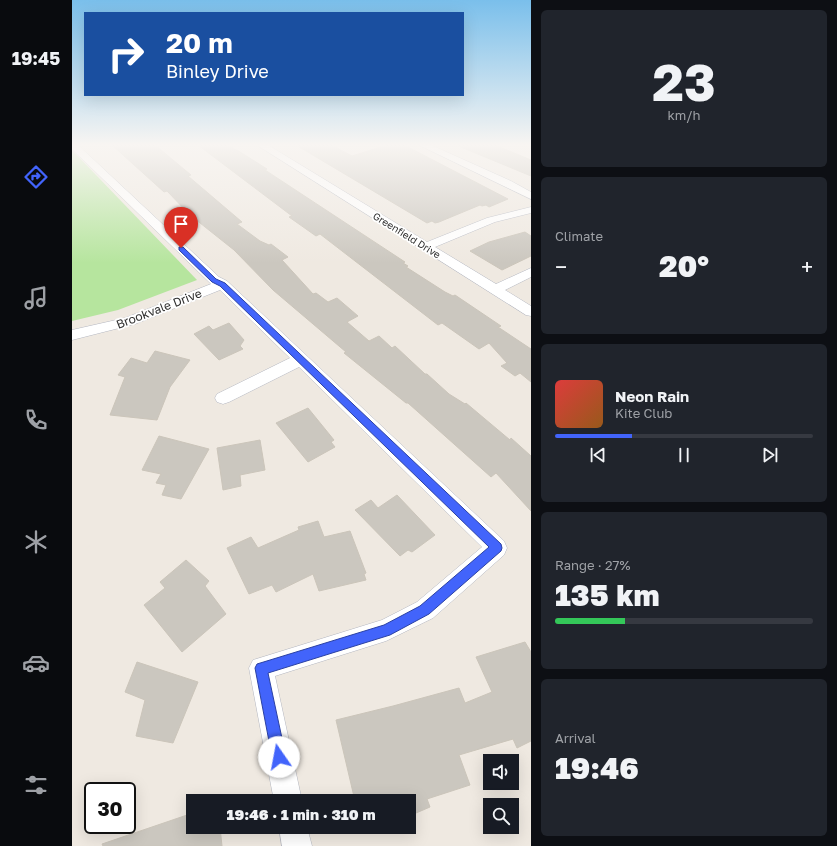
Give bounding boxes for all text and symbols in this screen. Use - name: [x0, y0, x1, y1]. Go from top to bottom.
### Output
- text: 20 m: [166, 26, 233, 59]
- icon: right: [100, 28, 152, 80]
- text: 19:45: [12, 47, 60, 69]
- text: 23: [652, 50, 716, 112]
- text: Binley Drive: [166, 60, 269, 82]
- text: km/h: [667, 107, 701, 123]
- icon: directions: [22, 163, 50, 191]
- pin: [164, 207, 198, 248]
- street label: Greenfield Drive: [371, 209, 443, 261]
- icon: arrive: [170, 213, 192, 235]
- text: Climate: [555, 228, 603, 244]
- text: 20°: [659, 248, 709, 284]
- text: −: [555, 253, 567, 280]
- text: +: [801, 253, 813, 280]
- icon: music: [22, 284, 50, 312]
- street label: Brookvale Drive: [114, 285, 204, 332]
- text: Neon Rain: [615, 387, 689, 405]
- text: Kite Club: [615, 405, 672, 421]
- icon: phone: [22, 406, 50, 434]
- icon: previous: [587, 444, 609, 466]
- icon: pause: [673, 444, 695, 466]
- icon: next: [759, 444, 781, 466]
- icon: climate: [22, 528, 50, 556]
- text: Range · 27%: [555, 557, 630, 573]
- text: 135 km: [555, 577, 660, 613]
- icon: car: [22, 649, 50, 677]
- text: Arrival: [555, 730, 596, 746]
- position arrow: [258, 736, 300, 778]
- text: 19:46: [555, 750, 639, 786]
- map controls: [483, 754, 519, 834]
- button: sound: [483, 754, 519, 790]
- icon: filters: [22, 771, 50, 799]
- speed limit sign: 30: [84, 782, 136, 834]
- button: search: [483, 798, 519, 834]
- text: 19:46 · 1 min · 310 m: [227, 805, 375, 823]

